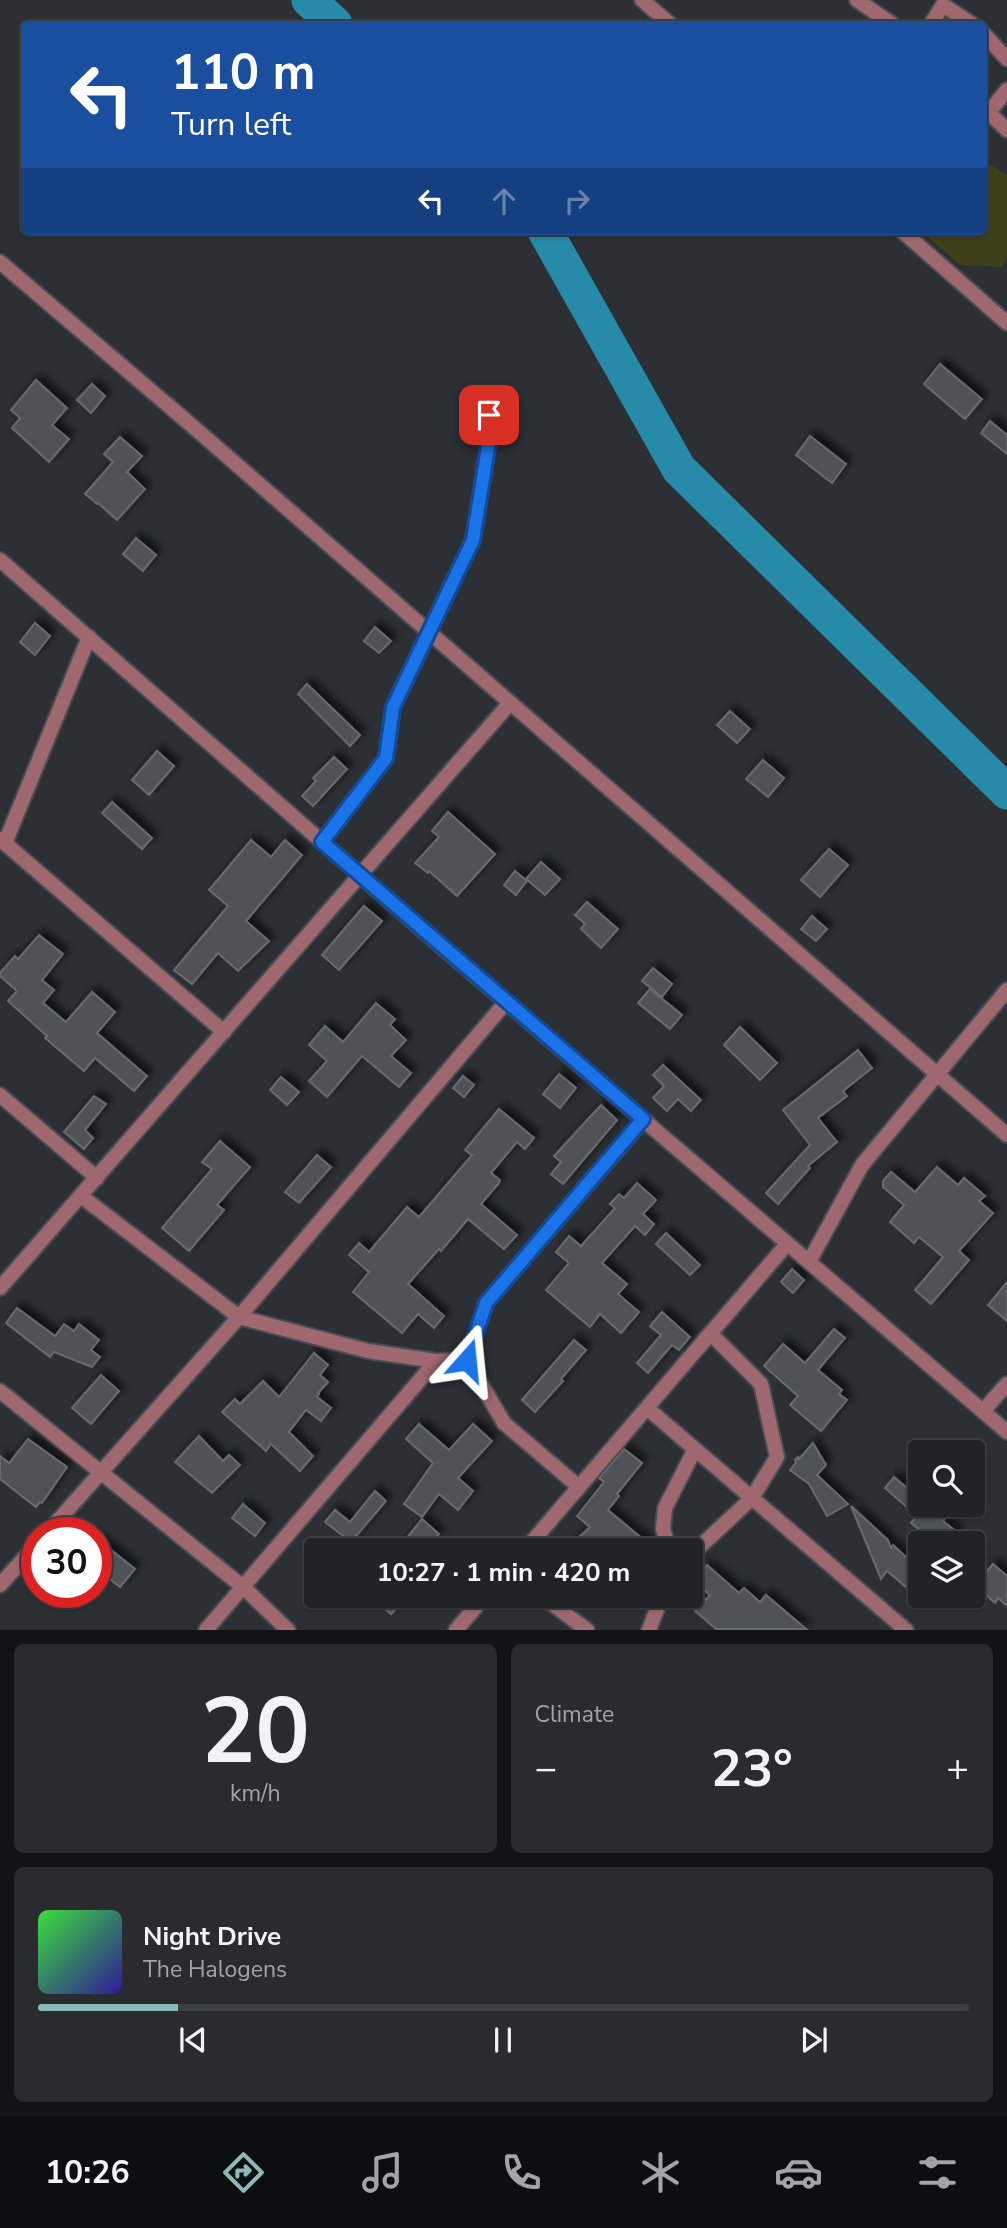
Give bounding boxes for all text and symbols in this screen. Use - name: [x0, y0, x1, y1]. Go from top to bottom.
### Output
- text: 110 m: [171, 39, 315, 106]
- icon: left: [56, 49, 147, 140]
- text: Turn left: [171, 103, 291, 146]
- icon: left: [412, 182, 450, 220]
- icon: ahead: [485, 182, 523, 220]
- icon: right: [558, 182, 596, 220]
- pin: [459, 385, 519, 445]
- icon: arrive: [470, 396, 508, 434]
- position arrow: [430, 1323, 504, 1397]
- map controls: [908, 1440, 985, 1608]
- button: search: [908, 1440, 985, 1517]
- speed limit sign: 30: [21, 1517, 112, 1608]
- button: layers: [908, 1531, 985, 1608]
- text: 10:27 · 1 min · 420 m: [377, 1555, 630, 1590]
- text: 20: [201, 1670, 310, 1794]
- text: Climate: [535, 1699, 614, 1730]
- text: 23°: [711, 1733, 793, 1804]
- text: −: [535, 1743, 557, 1794]
- text: +: [946, 1743, 969, 1794]
- text: km/h: [230, 1778, 281, 1809]
- text: Night Drive: [143, 1919, 281, 1954]
- text: The Halogens: [143, 1954, 287, 1985]
- icon: previous: [174, 2021, 212, 2059]
- icon: pause: [484, 2021, 522, 2059]
- icon: next: [795, 2021, 833, 2059]
- icon: directions: [219, 2148, 268, 2197]
- icon: music: [358, 2148, 407, 2197]
- icon: phone: [497, 2148, 546, 2197]
- icon: climate: [636, 2148, 685, 2197]
- icon: car: [774, 2148, 823, 2197]
- icon: filters: [913, 2148, 962, 2197]
- text: 10:26: [45, 2151, 130, 2194]

